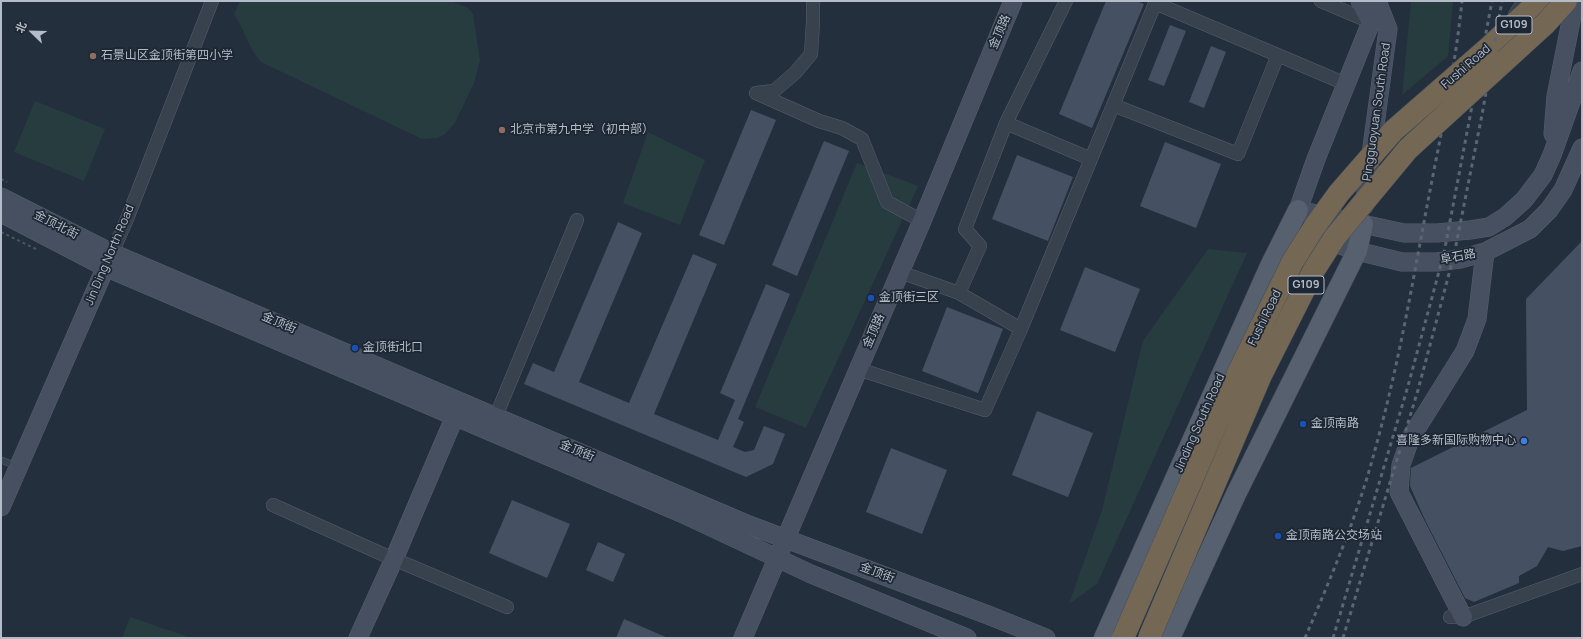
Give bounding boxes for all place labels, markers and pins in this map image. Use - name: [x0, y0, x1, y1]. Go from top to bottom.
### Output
- place label: 石景山区金顶街第四小学: [101, 49, 233, 63]
- marker: 石景山区金顶街第四小学: [88, 51, 98, 61]
- place label: 北京市第九中学（初中部）: [510, 123, 654, 137]
- marker: 北京市第九中学（初中部）: [497, 125, 507, 135]
- place label: 金顶街三区: [879, 291, 939, 305]
- marker: 金顶街三区: [866, 293, 876, 303]
- place label: 金顶街北口: [363, 341, 423, 355]
- marker: 金顶街北口: [350, 343, 360, 353]
- place label: 金顶南路: [1311, 417, 1359, 431]
- marker: 金顶南路: [1298, 419, 1308, 429]
- place label: 喜隆多新国际购物中心: [1396, 434, 1516, 448]
- marker: 喜隆多新国际购物中心: [1519, 436, 1529, 446]
- place label: 金顶南路公交场站: [1286, 529, 1382, 543]
- marker: 金顶南路公交场站: [1273, 531, 1283, 541]

